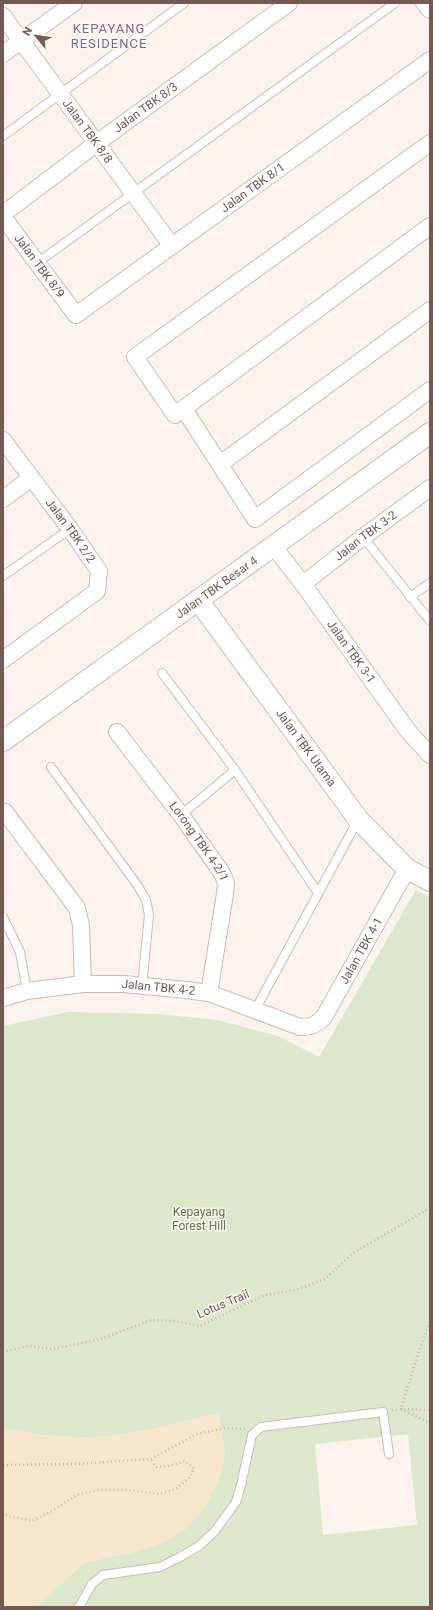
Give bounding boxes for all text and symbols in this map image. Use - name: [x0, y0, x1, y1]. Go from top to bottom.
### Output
- north arrow: [16, 16, 56, 56]
- district label: KEPAYANG RESIDENCE: [71, 21, 147, 51]
- text: N: [20, 25, 35, 38]
- street label: Jalan TBK 8/3: [111, 80, 180, 135]
- street label: Jalan TBK 8/8: [60, 97, 116, 166]
- street label: Jalan TBK 8/1: [218, 160, 287, 215]
- street label: Jalan TBK 8/9: [11, 231, 68, 300]
- street label: Jalan TBK 2/2: [43, 496, 98, 566]
- street label: Jalan TBK 3-2: [332, 508, 399, 564]
- street label: Jalan TBK Besar 4: [173, 553, 260, 622]
- street label: Jalan TBK 3-1: [324, 617, 378, 686]
- street label: Jalan TBK Utama: [273, 706, 339, 789]
- street label: Lorong TBK 4-2/1: [166, 799, 232, 883]
- street label: Jalan TBK 4-1: [337, 915, 385, 986]
- street label: Jalan TBK 4-2: [121, 977, 196, 998]
- park label: Kepayang Forest Hill: [172, 1205, 226, 1233]
- street label: Lotus Trail: [195, 1287, 251, 1321]

